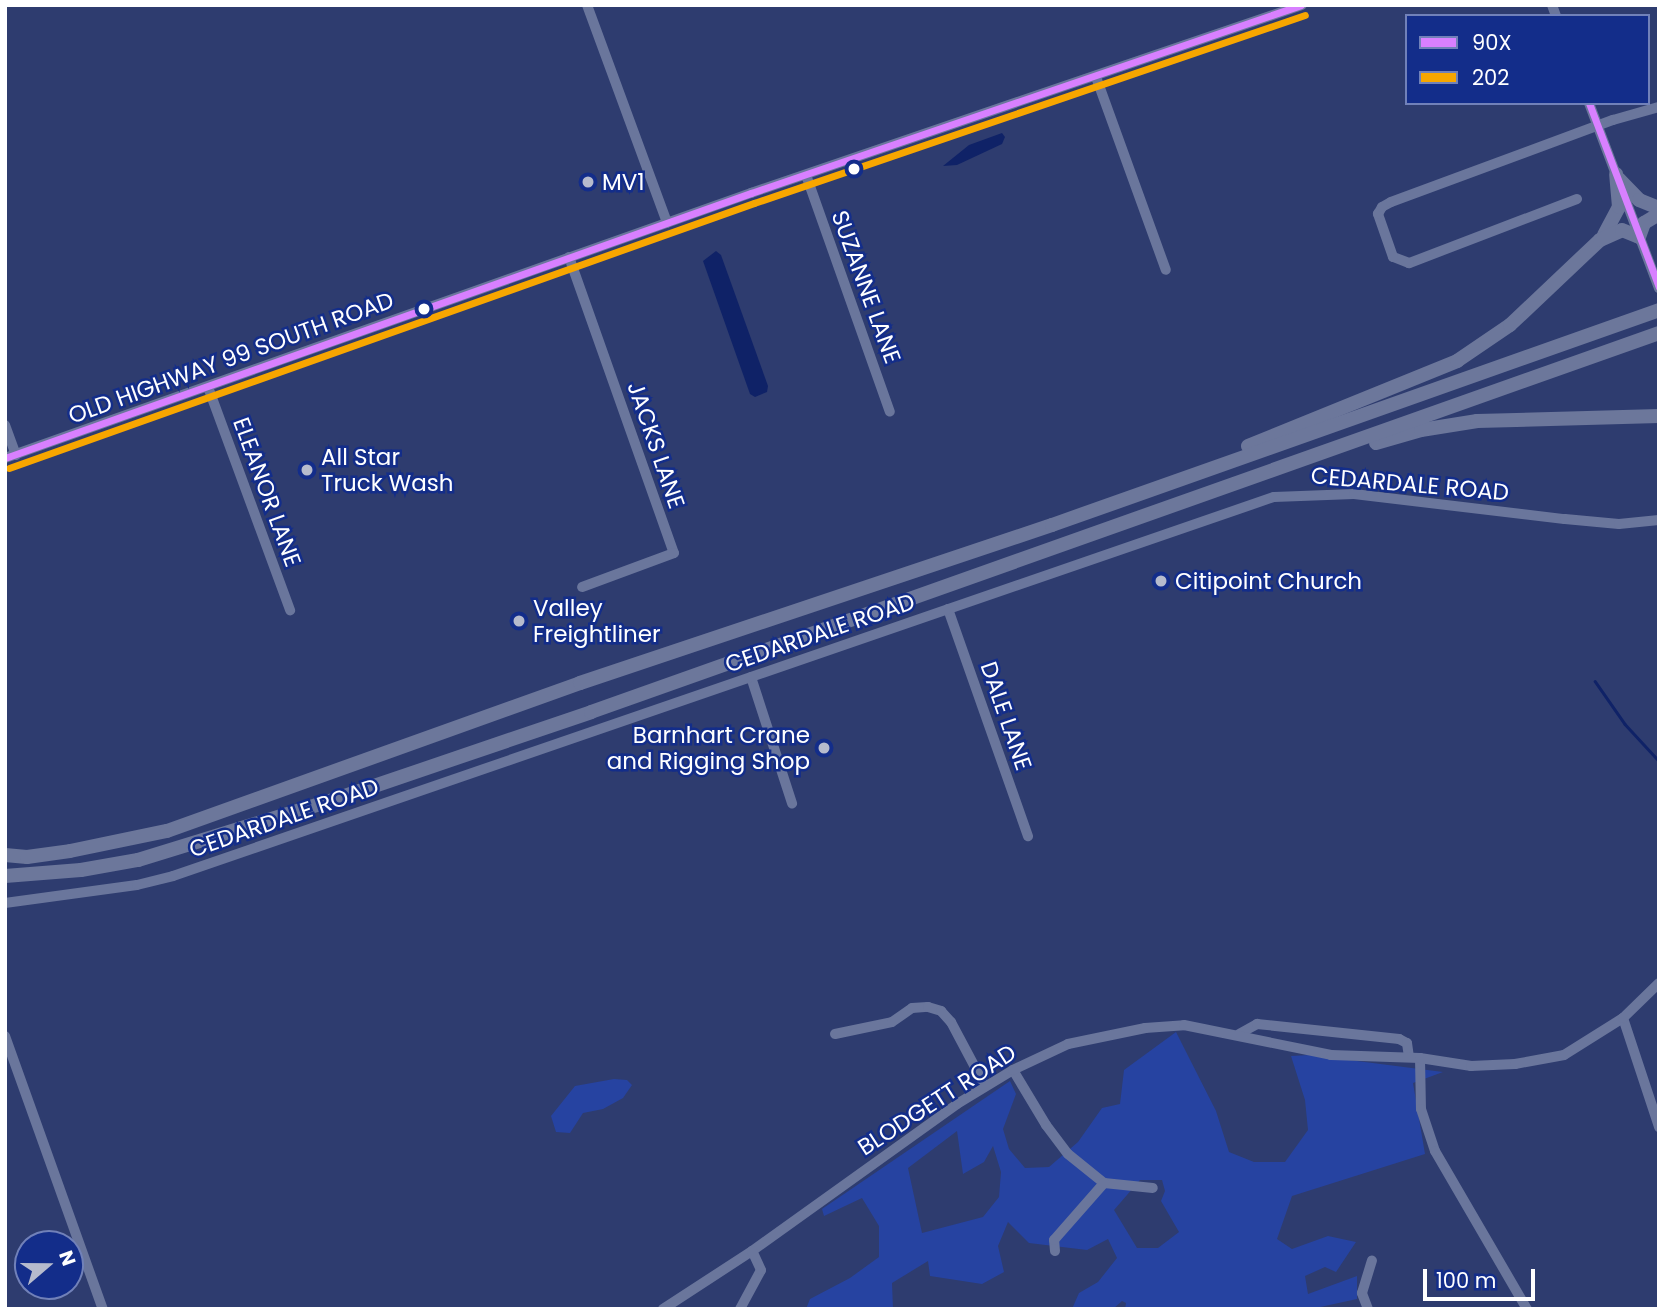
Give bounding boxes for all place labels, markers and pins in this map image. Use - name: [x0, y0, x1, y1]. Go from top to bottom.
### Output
- unlabelled marker: [847, 162, 861, 176]
- place label: MV1: [602, 168, 645, 196]
- marker: MV1: [580, 174, 596, 190]
- unlabelled marker: [417, 302, 431, 316]
- place label: All Star Truck Wash: [321, 443, 453, 497]
- marker: All Star Truck Wash: [299, 462, 315, 478]
- place label: Citipoint Church: [1175, 567, 1362, 595]
- marker: Citipoint Church: [1153, 573, 1169, 589]
- place label: Valley Freightliner: [533, 594, 661, 648]
- marker: Valley Freightliner: [511, 613, 527, 629]
- place label: Barnhart Crane and Rigging Shop: [607, 721, 810, 775]
- marker: Barnhart Crane and Rigging Shop: [816, 740, 832, 756]

